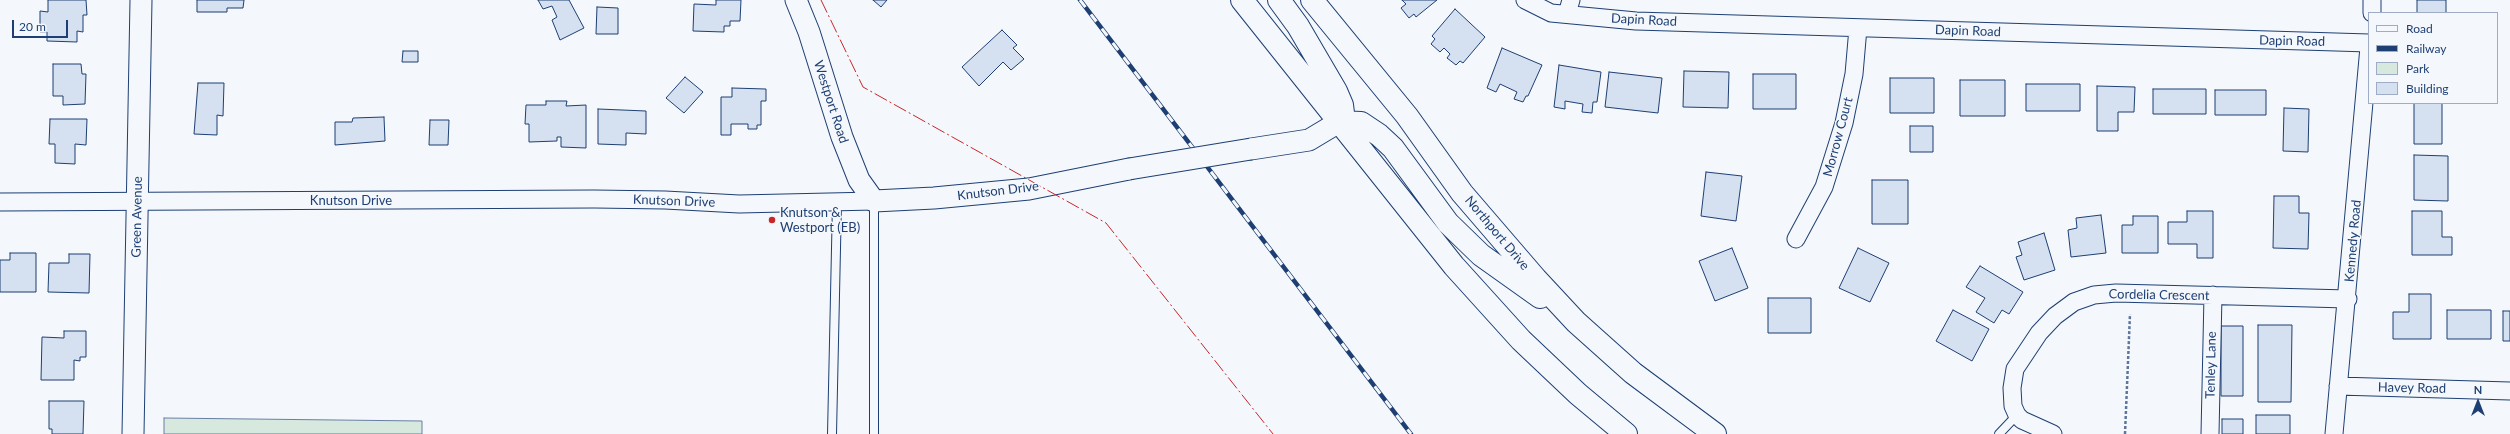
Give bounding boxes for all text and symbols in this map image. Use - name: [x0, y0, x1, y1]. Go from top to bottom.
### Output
- street label: Dapin Road: [1611, 10, 1677, 30]
- scale bar: [14, 12, 70, 38]
- legend: [2368, 12, 2498, 104]
- text: 20 m: [19, 19, 46, 34]
- text: Road: [2406, 21, 2433, 36]
- street label: Dapin Road: [1935, 22, 2001, 40]
- street label: Dapin Road: [2259, 33, 2325, 49]
- text: Railway: [2406, 41, 2446, 56]
- street label: Westport Road: [810, 59, 852, 145]
- text: Park: [2406, 61, 2429, 76]
- text: Building: [2406, 81, 2449, 96]
- street label: Morrow Court: [1820, 95, 1856, 179]
- street label: Green Avenue: [128, 176, 146, 258]
- street label: Knutson Drive: [956, 178, 1040, 204]
- street label: Knutson Drive: [633, 192, 715, 210]
- street label: Knutson Drive: [310, 193, 392, 209]
- street label: Northport Drive: [1461, 193, 1533, 273]
- street label: Kennedy Road: [2342, 199, 2364, 283]
- place label: Knutson & Westport (EB): [780, 205, 860, 236]
- marker: Knutson & Westport (EB): [767, 215, 777, 225]
- street label: Cordelia Crescent: [2108, 286, 2210, 304]
- street label: Tenley Lane: [2203, 331, 2219, 399]
- street label: Havey Road: [2378, 380, 2446, 396]
- north arrow: [2458, 382, 2498, 422]
- text: N: [2474, 383, 2482, 396]

